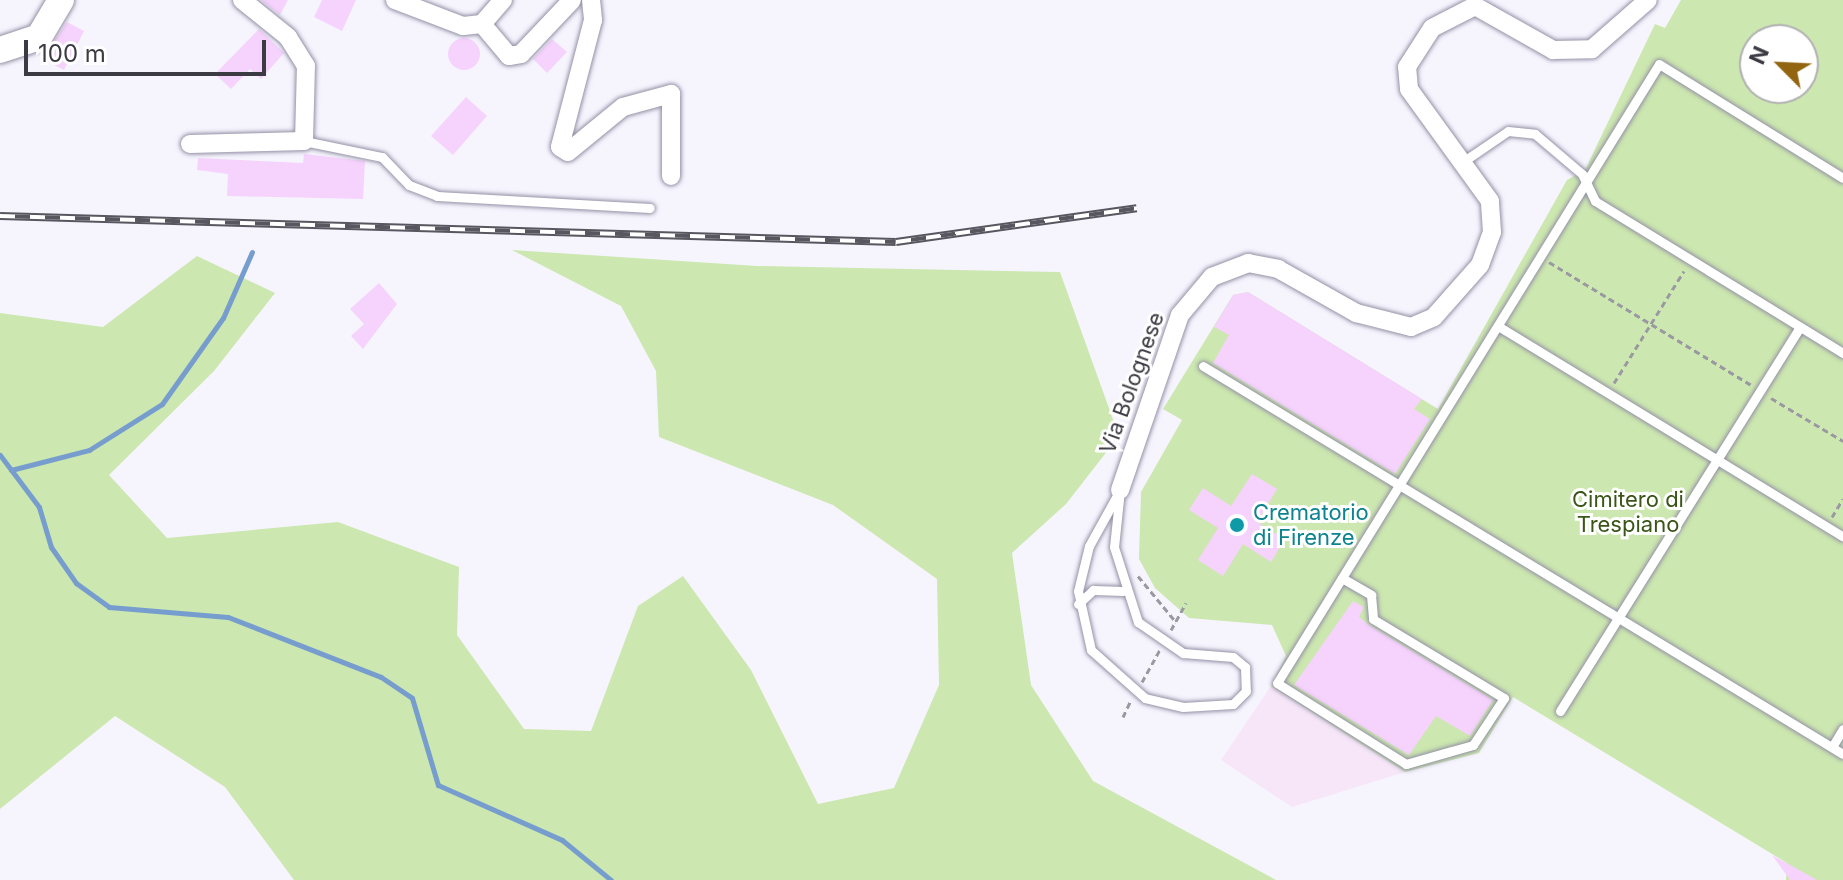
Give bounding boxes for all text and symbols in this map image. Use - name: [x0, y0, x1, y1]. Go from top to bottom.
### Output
- scale bar: [28, 24, 270, 74]
- north arrow: [1739, 24, 1819, 104]
- text: 100 m: [38, 39, 106, 68]
- text: N: [1744, 42, 1774, 68]
- street label: Via Bolognese: [1094, 309, 1170, 457]
- park label: Cimitero di Trespiano: [1572, 486, 1684, 538]
- place label: Crematorio di Firenze: [1253, 499, 1369, 550]
- marker: Crematorio di Firenze: [1228, 516, 1246, 534]

